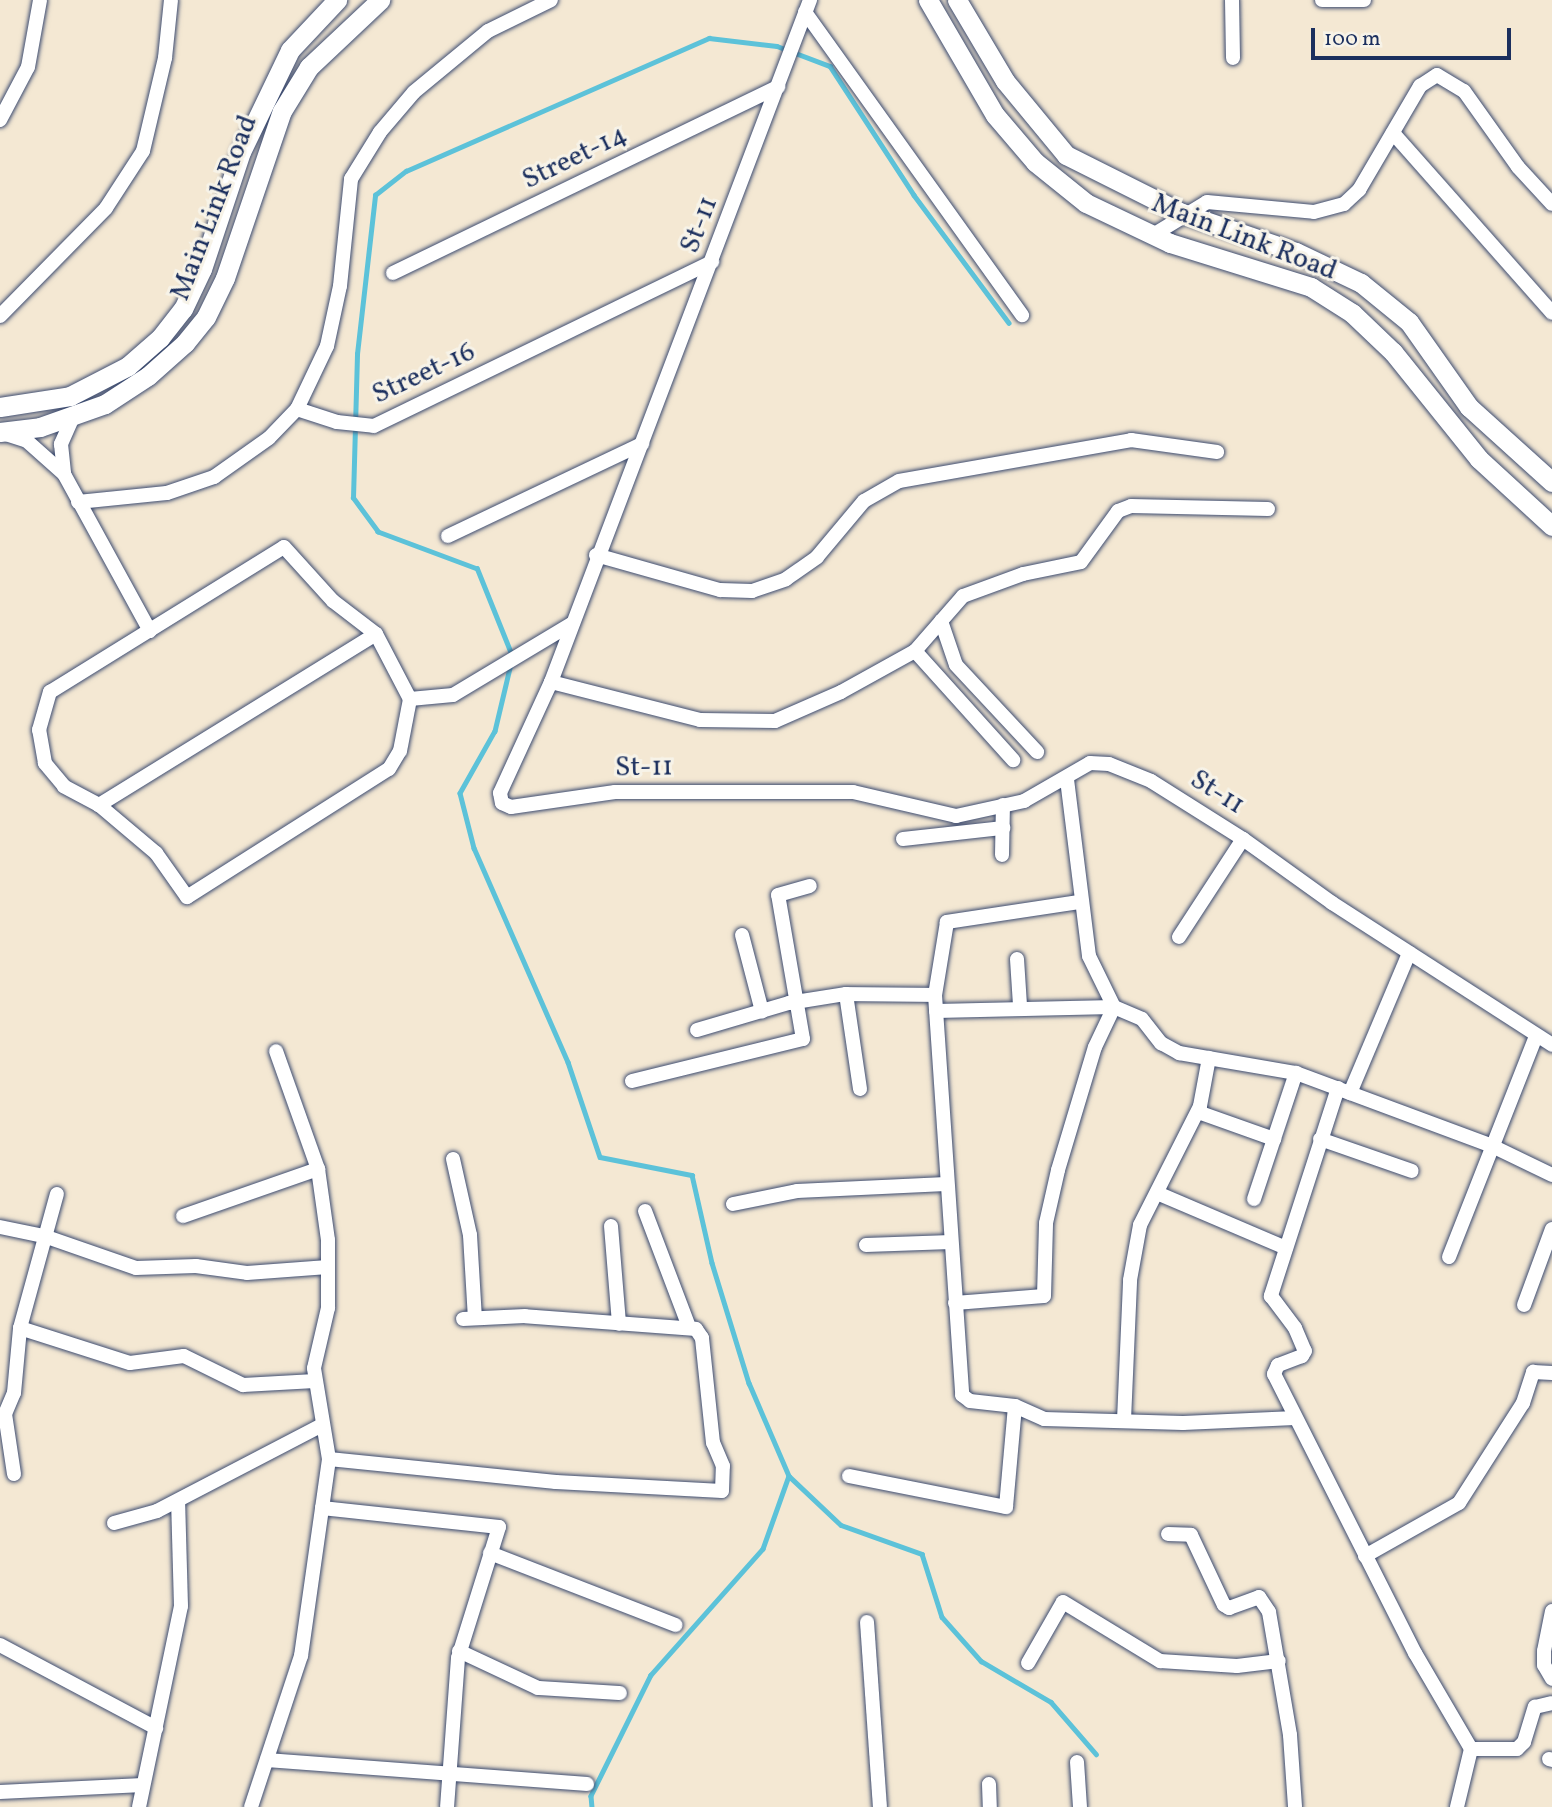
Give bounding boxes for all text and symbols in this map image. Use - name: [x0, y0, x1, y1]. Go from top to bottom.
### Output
- scale bar: [1314, 14, 1514, 58]
- text: 100 m: [1324, 25, 1381, 54]
- street label: Main Link Road: [164, 111, 266, 305]
- street label: Street-14: [517, 118, 633, 198]
- street label: Main Link Road: [1147, 187, 1341, 289]
- street label: St-11: [674, 192, 726, 258]
- street label: Street-16: [367, 336, 481, 412]
- street label: St-11: [615, 751, 673, 785]
- street label: St-11: [1183, 763, 1251, 823]

